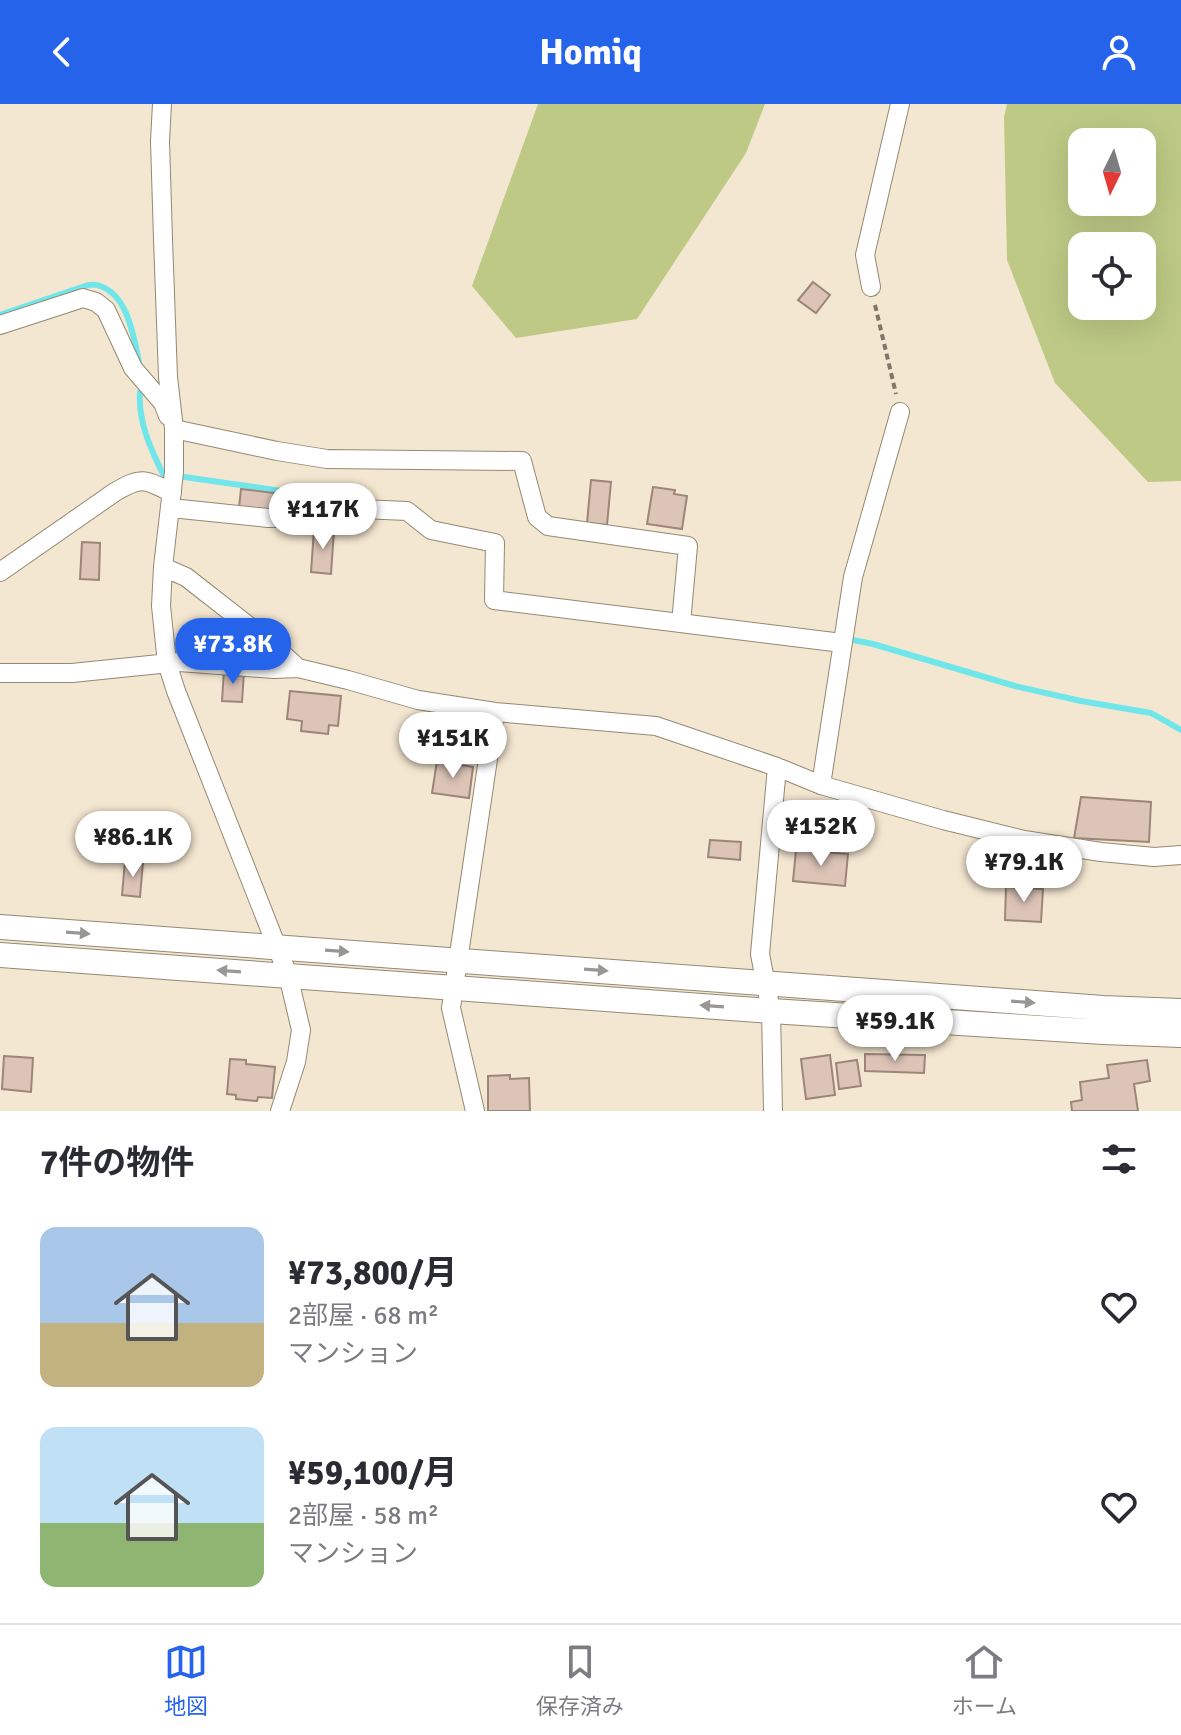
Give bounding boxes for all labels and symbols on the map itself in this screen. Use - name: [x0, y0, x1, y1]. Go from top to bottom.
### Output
- north arrow: [1068, 128, 1156, 216]
- pin: ¥117K: [267, 483, 379, 551]
- pin: ¥73.8K: [168, 618, 298, 686]
- pin: ¥151K: [397, 712, 509, 780]
- pin: ¥152K: [765, 800, 877, 868]
- pin: ¥86.1K: [68, 811, 198, 879]
- pin: ¥79.1K: [959, 836, 1089, 904]
- one-way arrow: [66, 927, 91, 940]
- one-way arrow: [325, 945, 350, 958]
- one-way arrow: [216, 964, 241, 977]
- one-way arrow: [584, 964, 609, 977]
- pin: ¥59.1K: [830, 995, 960, 1063]
- one-way arrow: [1011, 996, 1036, 1009]
- one-way arrow: [699, 999, 724, 1012]

